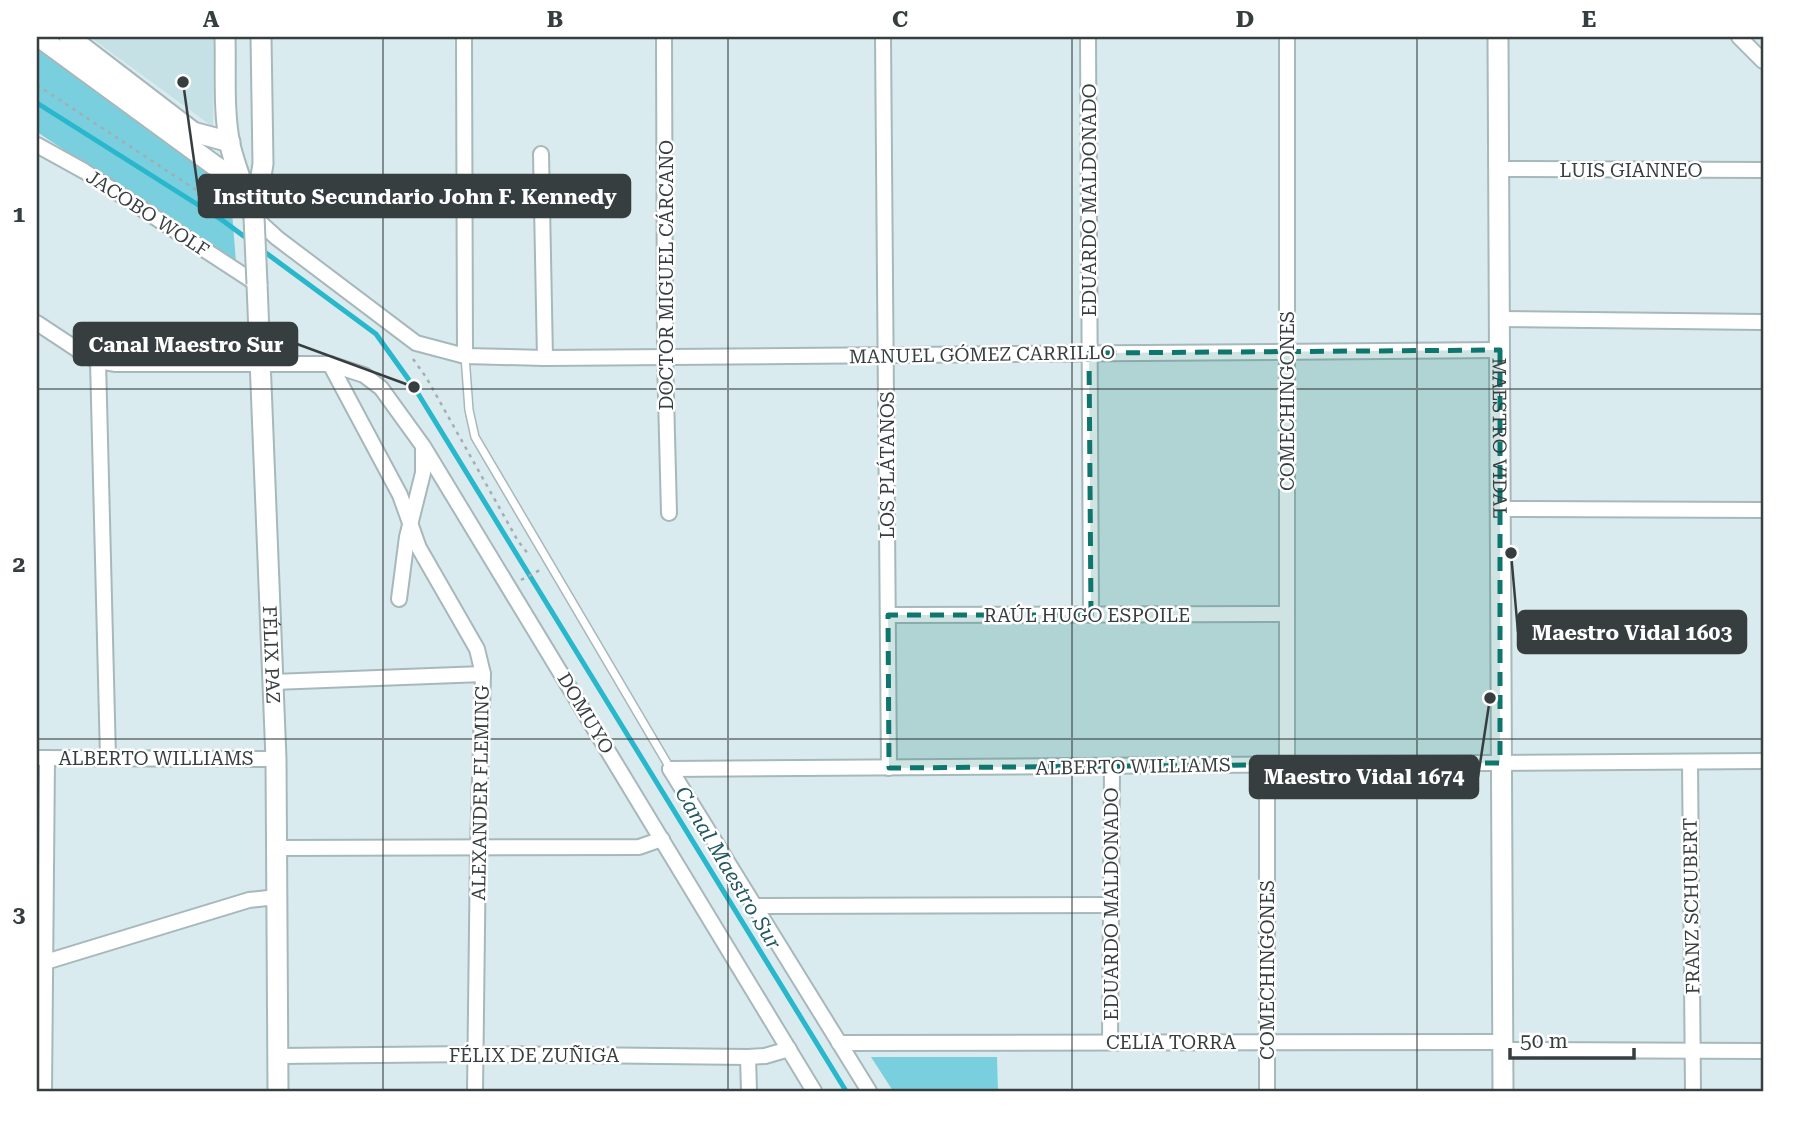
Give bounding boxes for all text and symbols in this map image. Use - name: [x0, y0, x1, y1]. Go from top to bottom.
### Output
- text: A: [203, 6, 220, 33]
- text: B: [547, 6, 563, 33]
- text: C: [892, 6, 908, 33]
- text: D: [1236, 6, 1254, 33]
- text: E: [1582, 6, 1596, 33]
- street label: EDUARDO MALDONADO: [1078, 83, 1101, 317]
- street label: DOCTOR MIGUEL CÁRCANO: [655, 140, 678, 410]
- street label: LUIS GIANNEO: [1559, 159, 1703, 182]
- street label: JACOBO WOLF: [82, 165, 213, 262]
- callout: Instituto Secundario John F. Kennedy: [199, 175, 630, 217]
- text: Instituto Secundario John F. Kennedy: [213, 185, 617, 209]
- text: 1: [13, 201, 26, 228]
- street label: COMECHINGONES: [1276, 311, 1299, 491]
- callout: Canal Maestro Sur: [74, 323, 297, 365]
- text: Canal Maestro Sur: [89, 333, 284, 357]
- street label: MANUEL GÓMEZ CARRILLO: [849, 341, 1115, 368]
- street label: MAESTRO VIDAL: [1488, 358, 1511, 518]
- street label: LOS PLÁTANOS: [876, 391, 899, 539]
- text: 2: [13, 551, 25, 578]
- street label: RAÚL HUGO ESPOILE: [984, 604, 1190, 627]
- street label: FÉLIX PAZ: [258, 605, 285, 704]
- callout: Maestro Vidal 1603: [1518, 611, 1746, 653]
- text: Maestro Vidal 1603: [1532, 621, 1732, 645]
- street label: DOMUYO: [552, 668, 619, 758]
- street label: ALEXANDER FLEMING: [467, 685, 494, 901]
- street label: ALBERTO WILLIAMS: [58, 747, 254, 770]
- street label: ALBERTO WILLIAMS: [1035, 753, 1231, 780]
- callout: Maestro Vidal 1674: [1250, 756, 1478, 798]
- text: Maestro Vidal 1674: [1264, 765, 1464, 789]
- water label: Canal Maestro Sur: [670, 782, 786, 954]
- street label: EDUARDO MALDONADO: [1100, 787, 1123, 1021]
- street label: FRANZ SCHUBERT: [1678, 817, 1705, 995]
- street label: COMECHINGONES: [1256, 880, 1279, 1060]
- text: 3: [13, 901, 26, 928]
- scale bar: [1510, 1016, 1634, 1060]
- text: 50 m: [1520, 1029, 1568, 1053]
- street label: CELIA TORRA: [1106, 1031, 1237, 1054]
- street label: FÉLIX DE ZUÑIGA: [449, 1044, 620, 1067]

